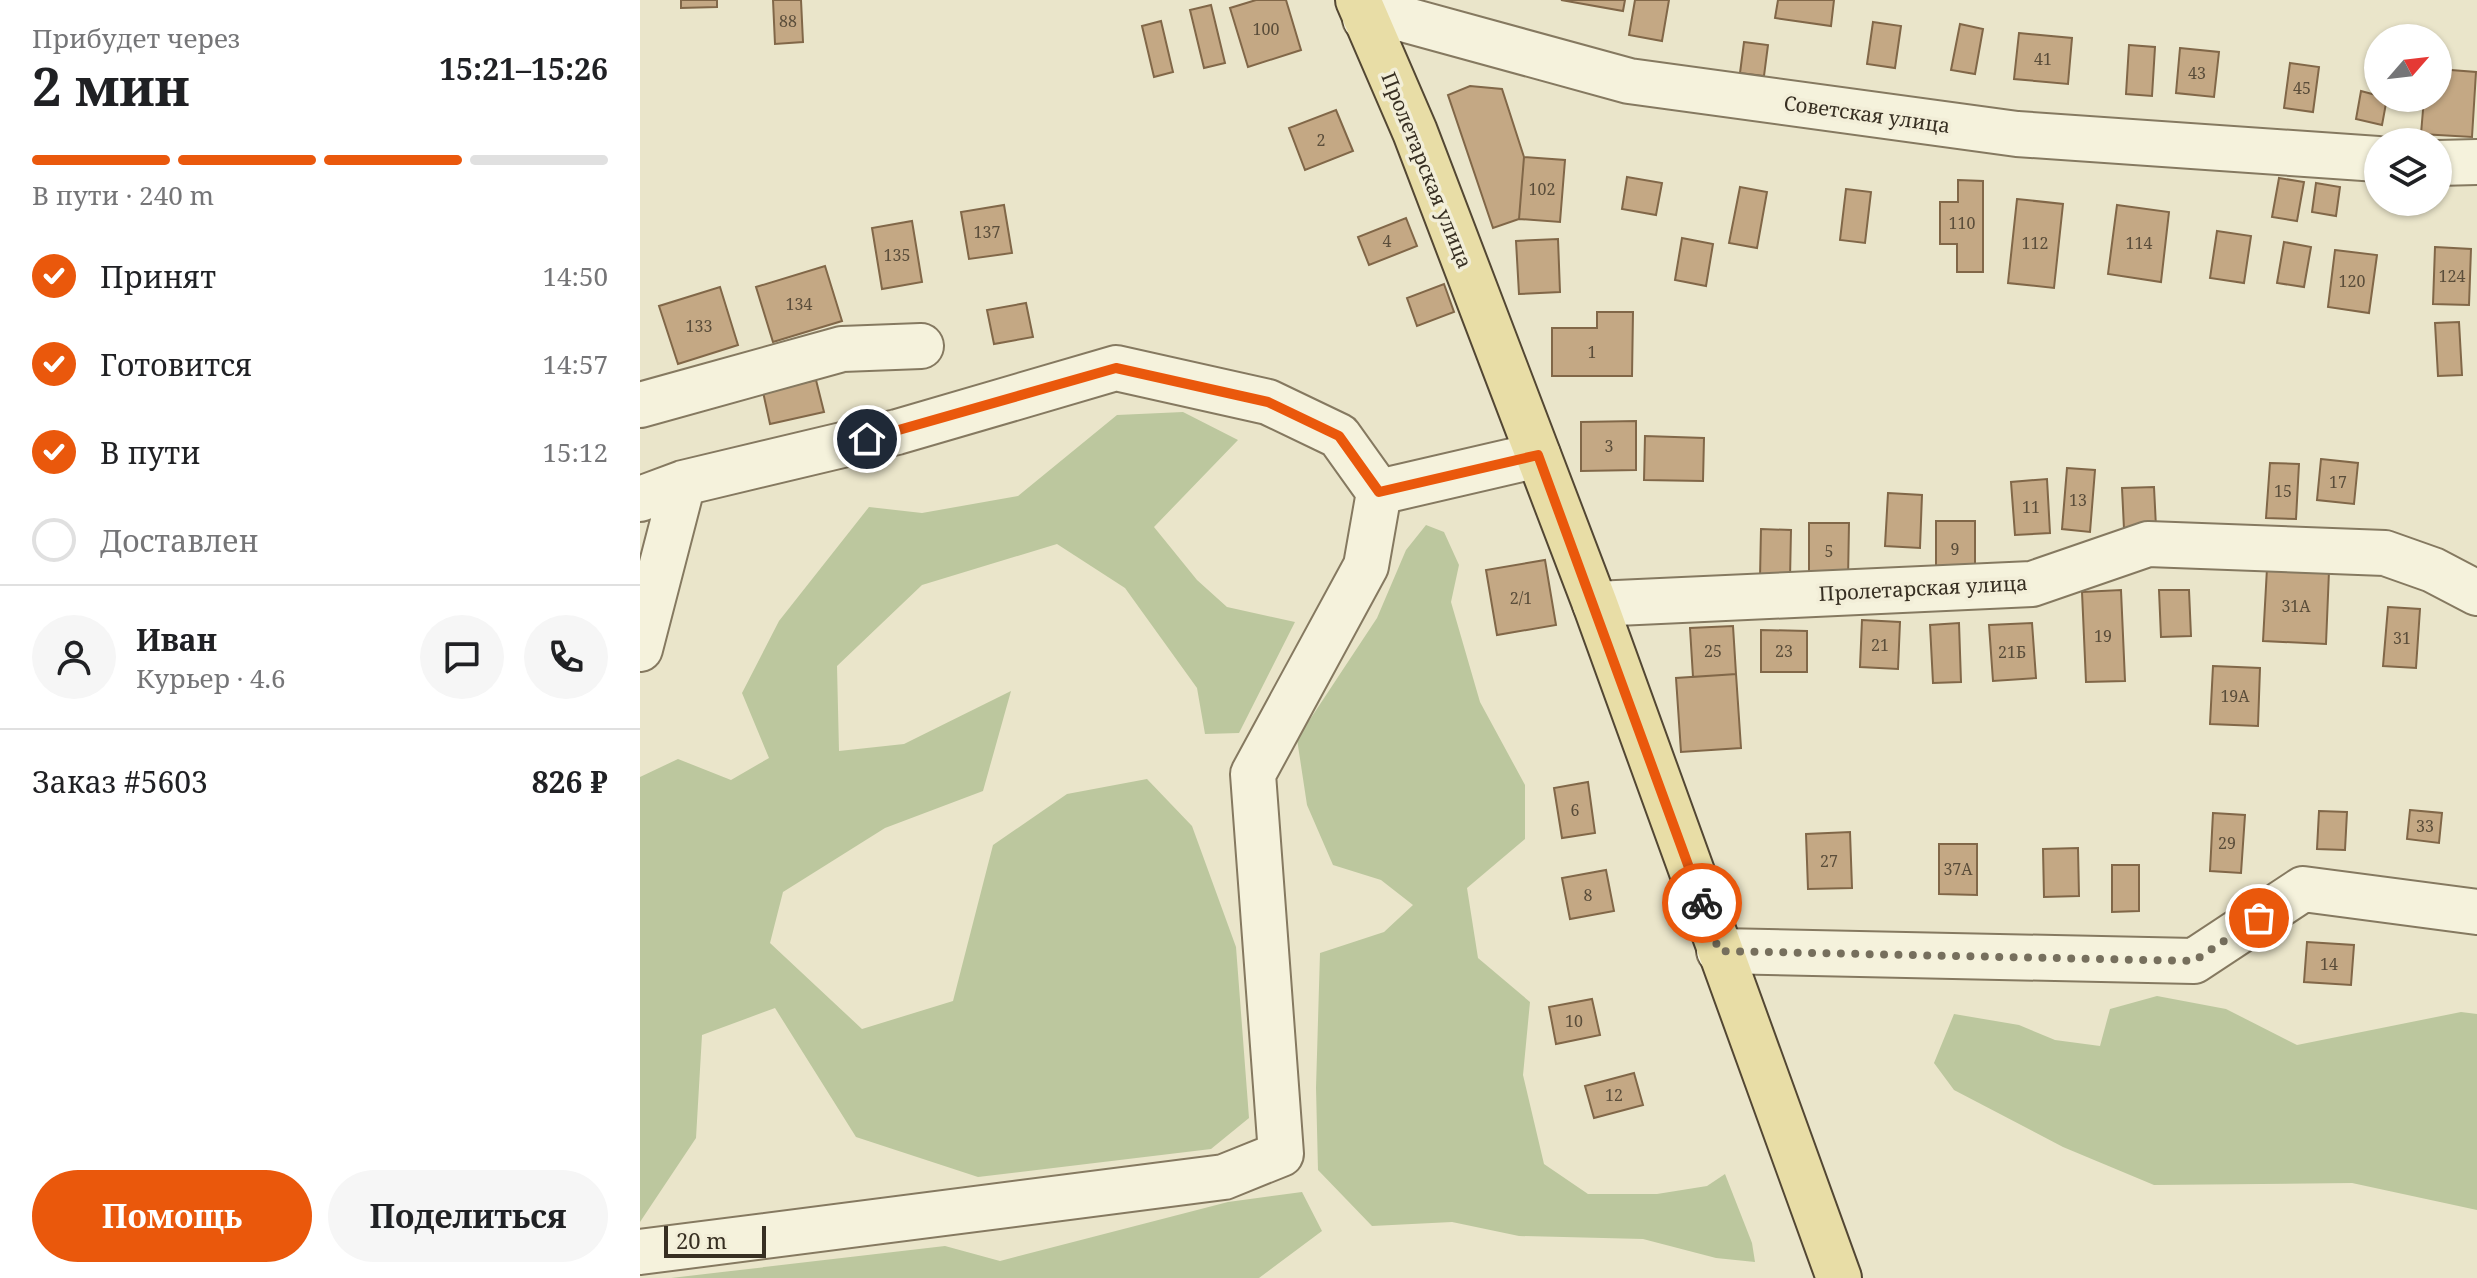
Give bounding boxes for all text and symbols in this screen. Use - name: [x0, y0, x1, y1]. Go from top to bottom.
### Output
- house number: 88: [779, 10, 797, 32]
- house number: 100: [1253, 18, 1279, 40]
- text: Прибудет через: [32, 20, 240, 56]
- north arrow: [2364, 24, 2452, 112]
- map controls: [2364, 24, 2452, 216]
- text: 15:21–15:26: [439, 48, 608, 89]
- house number: 41: [2034, 48, 2052, 70]
- text: 2 мин: [32, 50, 190, 121]
- house number: 43: [2188, 62, 2206, 84]
- street label: Пролетарская улица: [1375, 68, 1479, 272]
- house number: 45: [2293, 77, 2311, 99]
- street label: Советская улица: [1782, 89, 1952, 139]
- button: layers: [2364, 128, 2452, 216]
- house number: 2: [1317, 129, 1325, 151]
- text: В пути · 240 m: [32, 177, 214, 213]
- house number: 102: [1529, 178, 1555, 200]
- house number: 110: [1949, 212, 1975, 234]
- house number: 137: [974, 221, 1000, 243]
- house number: 4: [1383, 230, 1392, 252]
- house number: 112: [2022, 232, 2048, 254]
- house number: 114: [2126, 232, 2152, 254]
- house number: 135: [884, 244, 910, 266]
- icon: check: [32, 254, 76, 298]
- text: Принят: [100, 256, 216, 297]
- text: 14:50: [542, 258, 608, 294]
- house number: 124: [2439, 265, 2465, 287]
- house number: 120: [2339, 270, 2365, 292]
- house number: 134: [786, 293, 812, 315]
- house number: 133: [686, 315, 712, 337]
- house number: 1: [1588, 341, 1596, 363]
- icon: check: [32, 342, 76, 386]
- text: Готовится: [100, 344, 252, 385]
- text: 14:57: [542, 346, 608, 382]
- pin: [833, 405, 901, 473]
- icon: home: [845, 417, 889, 461]
- icon: check: [32, 430, 76, 474]
- text: В пути: [100, 432, 201, 473]
- text: 15:12: [542, 434, 608, 470]
- house number: 3: [1605, 435, 1614, 457]
- house number: 17: [2329, 471, 2347, 493]
- house number: 15: [2274, 480, 2292, 502]
- house number: 13: [2069, 489, 2087, 511]
- house number: 11: [2022, 496, 2040, 518]
- text: Доставлен: [100, 520, 259, 561]
- house number: 9: [1951, 538, 1959, 560]
- house number: 5: [1825, 540, 1833, 562]
- street label: Пролетарская улица: [1818, 569, 2028, 607]
- house number: 2/1: [1510, 587, 1532, 609]
- house number: 31А: [2281, 595, 2311, 617]
- button: person: [32, 615, 116, 699]
- button: chat: [420, 615, 504, 699]
- button: phone: [524, 615, 608, 699]
- text: Иван: [136, 619, 217, 660]
- house number: 19: [2094, 625, 2112, 647]
- house number: 31: [2393, 627, 2411, 649]
- house number: 21: [1871, 634, 1889, 656]
- house number: 25: [1704, 640, 1722, 662]
- house number: 23: [1775, 640, 1793, 662]
- house number: 21Б: [1998, 641, 2026, 663]
- text: Курьер · 4.6: [136, 660, 286, 696]
- house number: 19А: [2220, 685, 2250, 707]
- text: Заказ #5603: [32, 761, 208, 802]
- text: 826 ₽: [532, 761, 608, 802]
- house number: 6: [1571, 799, 1580, 821]
- house number: 33: [2416, 815, 2434, 837]
- house number: 29: [2218, 832, 2236, 854]
- house number: 27: [1820, 850, 1838, 872]
- house number: 37А: [1943, 858, 1973, 880]
- courier: [1662, 863, 1742, 943]
- icon: bike: [1680, 881, 1724, 925]
- house number: 8: [1584, 884, 1593, 906]
- pin: [2225, 884, 2293, 952]
- icon: bag: [2237, 896, 2281, 940]
- house number: 14: [2320, 953, 2338, 975]
- house number: 10: [1565, 1010, 1583, 1032]
- house number: 12: [1605, 1084, 1623, 1106]
- button: Помощь: [32, 1170, 312, 1262]
- button: Поделиться: [328, 1170, 608, 1262]
- scale bar: [664, 1222, 766, 1258]
- text: 20 m: [676, 1225, 727, 1255]

